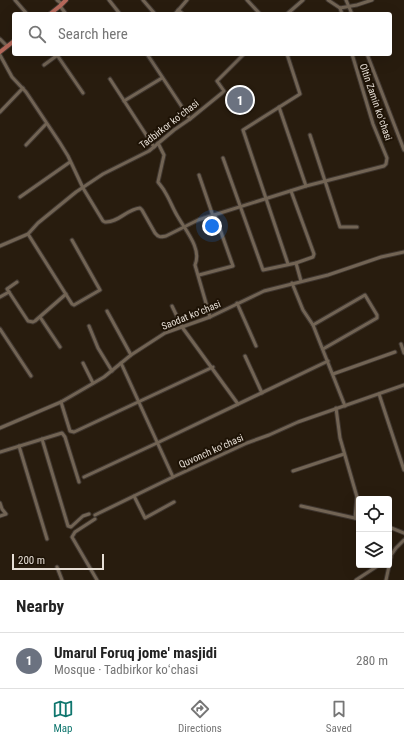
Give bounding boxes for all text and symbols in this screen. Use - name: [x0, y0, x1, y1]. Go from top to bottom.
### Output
- search box: [12, 12, 392, 56]
- icon: search: [26, 23, 48, 45]
- text: Search here: [58, 25, 128, 43]
- street label: Oltin Zamin koʻchasi: [358, 62, 394, 142]
- pin: 1: [227, 85, 253, 115]
- street label: Tadbirkor koʻchasi: [137, 97, 201, 151]
- your location: [202, 216, 222, 236]
- street label: Saodat koʻchasi: [160, 298, 222, 332]
- street label: Quvonch koʻchasi: [177, 432, 245, 470]
- map controls: [356, 496, 392, 568]
- button: locate: [356, 496, 392, 532]
- button: layers: [356, 532, 392, 568]
- scale bar: [12, 552, 104, 571]
- text: 200 m: [18, 554, 45, 567]
- text: Nearby: [16, 596, 64, 616]
- text: Umarul Foruq jome' masjidi: [54, 644, 217, 662]
- text: 1: [26, 653, 32, 668]
- text: 280 m: [356, 653, 388, 668]
- text: Mosque · Tadbirkor koʻchasi: [54, 662, 198, 677]
- tab: Map: [52, 698, 74, 735]
- tab: Directions: [178, 698, 222, 735]
- tab: Saved: [326, 698, 352, 735]

